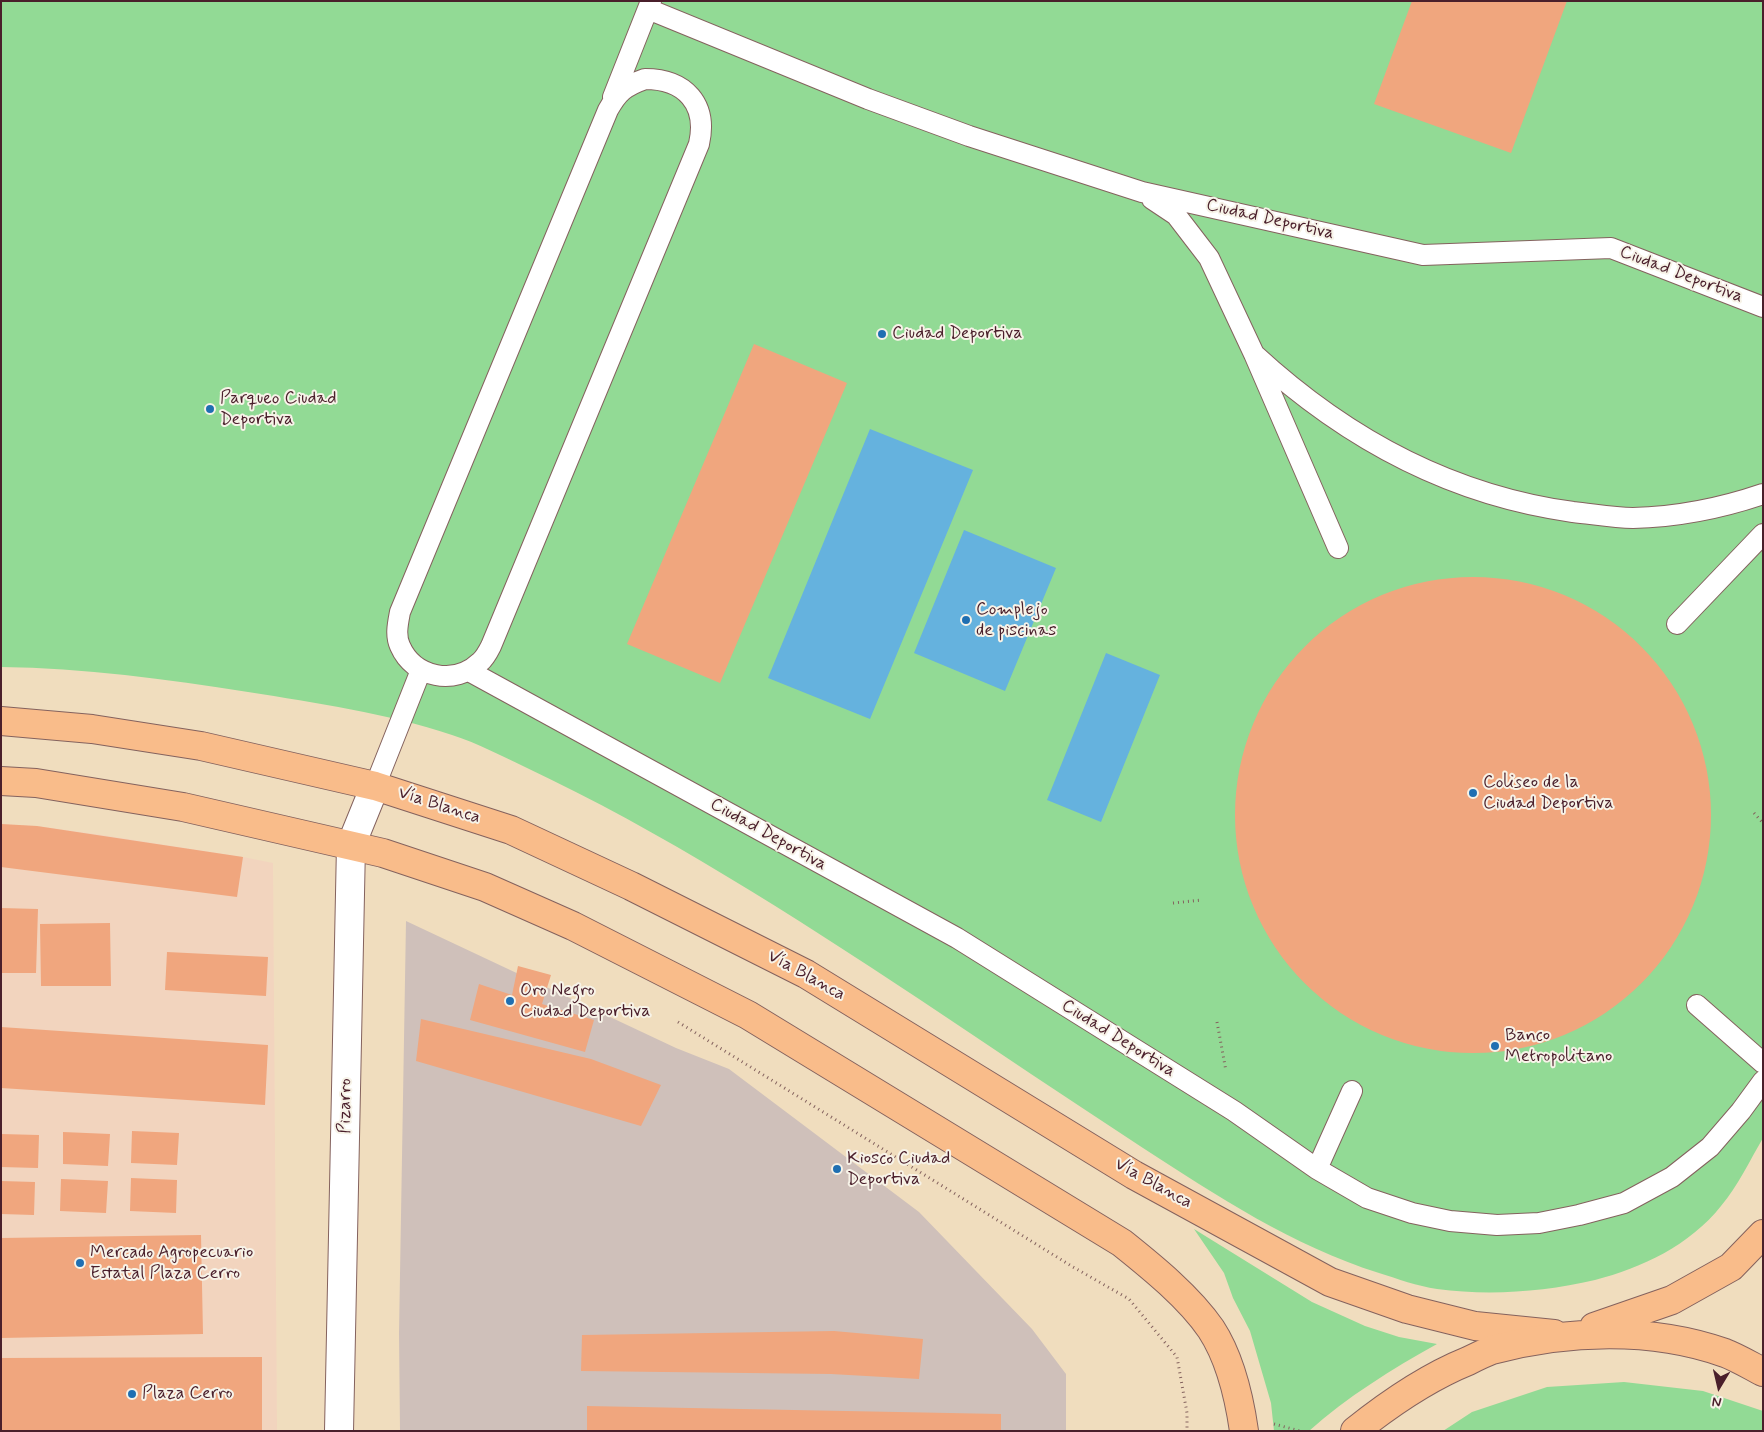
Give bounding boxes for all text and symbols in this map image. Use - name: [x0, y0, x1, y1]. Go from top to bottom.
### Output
- street label: Ciudad Deportiva: [1204, 195, 1336, 245]
- street label: Ciudad Deportiva: [1616, 242, 1746, 308]
- place label: Ciudad Deportiva: [892, 323, 1022, 345]
- marker: Ciudad Deportiva: [876, 328, 888, 340]
- place label: Parqueo Ciudad Deportiva: [220, 388, 337, 430]
- marker: Parqueo Ciudad Deportiva: [204, 403, 216, 415]
- place label: Complejo de piscinas: [976, 599, 1057, 642]
- marker: Complejo de piscinas: [960, 614, 972, 626]
- place label: Coliseo de la Ciudad Deportiva: [1483, 772, 1613, 814]
- street label: Vía Blanca: [395, 783, 483, 829]
- marker: Coliseo de la Ciudad Deportiva: [1467, 787, 1479, 799]
- street label: Ciudad Deportiva: [706, 794, 830, 876]
- street label: Vía Blanca: [763, 946, 849, 1006]
- place label: Oro Negro Ciudad Deportiva: [520, 980, 650, 1022]
- marker: Oro Negro Ciudad Deportiva: [504, 995, 516, 1007]
- street label: Ciudad Deportiva: [1057, 995, 1179, 1083]
- place label: Banco Metropolitano: [1505, 1025, 1612, 1068]
- marker: Banco Metropolitano: [1489, 1040, 1501, 1052]
- street label: Pizarro: [335, 1078, 357, 1134]
- place label: Kiosco Ciudad Deportiva: [847, 1148, 950, 1190]
- street label: Vía Blanca: [1110, 1154, 1196, 1214]
- marker: Kiosco Ciudad Deportiva: [831, 1163, 843, 1175]
- place label: Mercado Agropecuario Estatal Plaza Cerro: [90, 1242, 253, 1284]
- marker: Mercado Agropecuario Estatal Plaza Cerro: [74, 1257, 86, 1269]
- north arrow: [1694, 1362, 1744, 1412]
- place label: Plaza Cerro: [142, 1383, 233, 1405]
- marker: Plaza Cerro: [126, 1388, 138, 1400]
- text: N: [1711, 1392, 1723, 1411]

